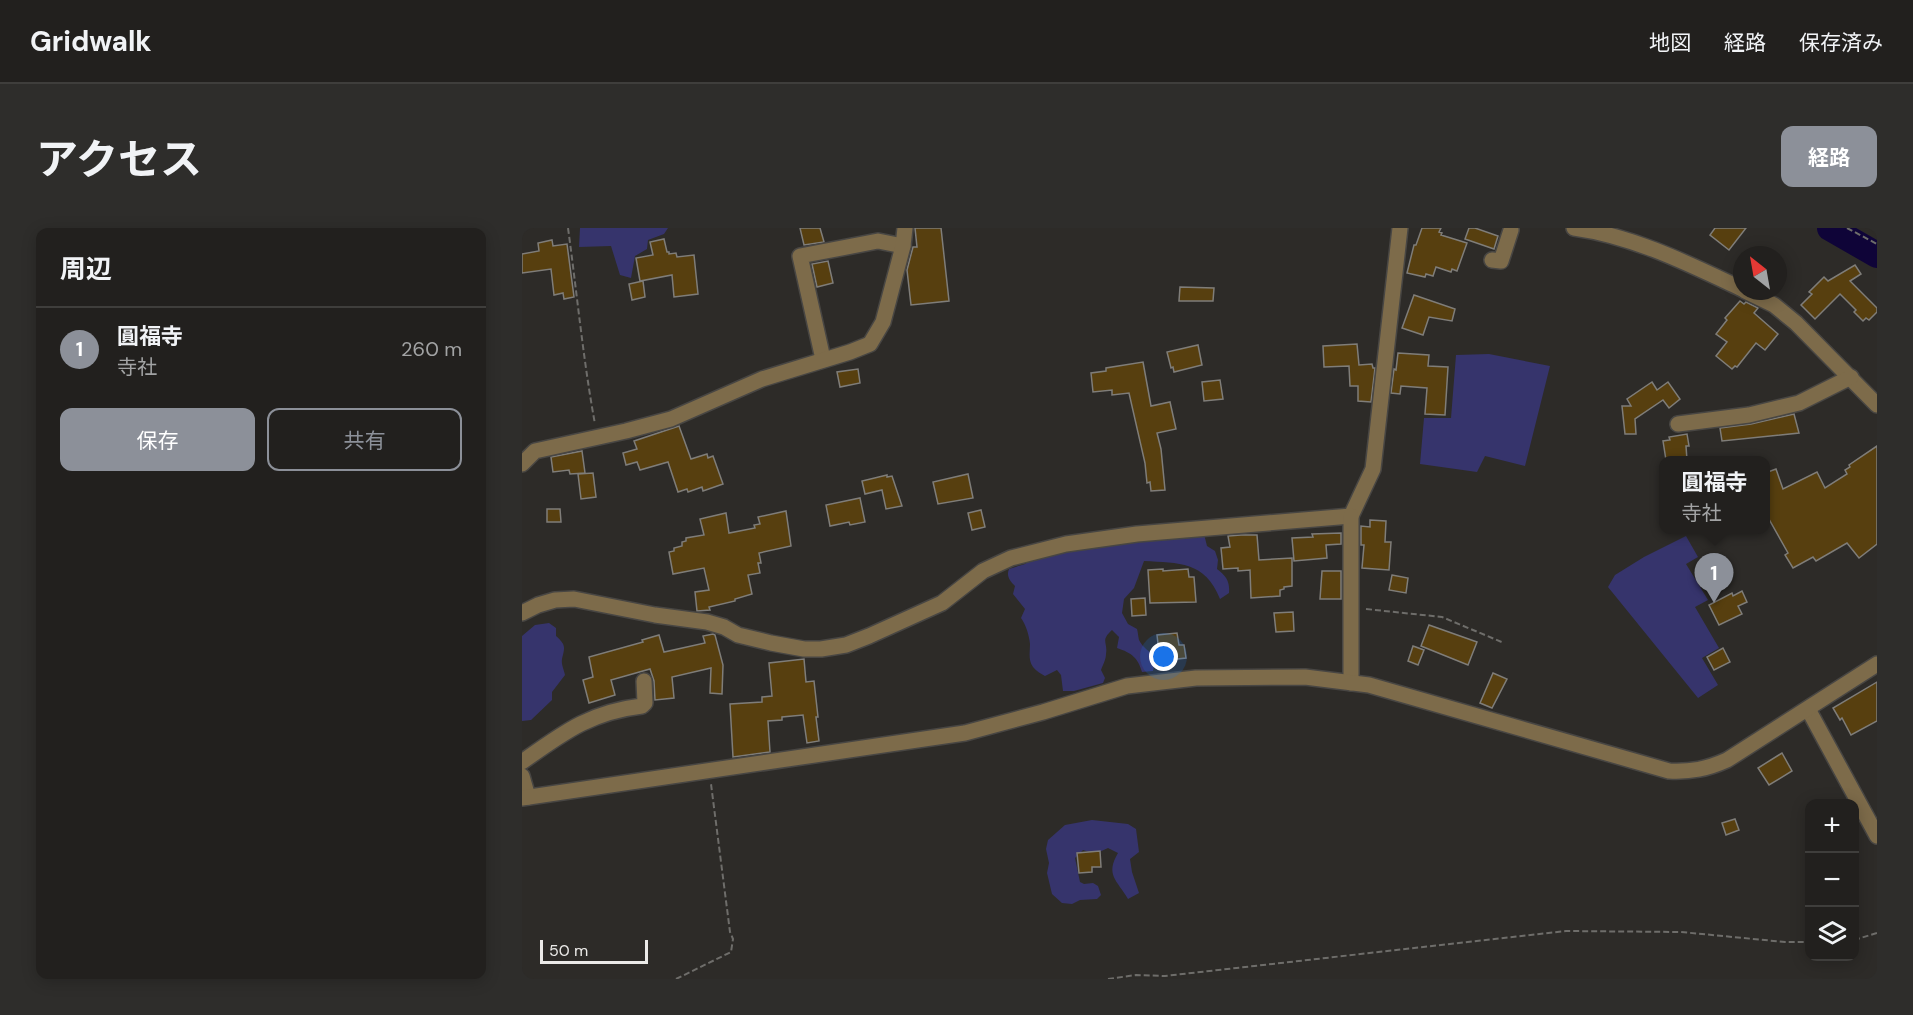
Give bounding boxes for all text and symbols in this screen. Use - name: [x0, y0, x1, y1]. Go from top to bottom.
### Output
- text: Gridwalk: [30, 23, 152, 60]
- text: 地図: [1649, 29, 1691, 57]
- text: 経路: [1724, 29, 1766, 57]
- text: 保存済み: [1799, 29, 1883, 57]
- button: 経路: [1781, 126, 1877, 187]
- text: アクセス: [36, 132, 202, 187]
- north arrow: [1733, 246, 1787, 300]
- text: 周辺: [60, 252, 112, 286]
- text: 圓福寺: [117, 322, 183, 351]
- text: 1: [76, 336, 83, 362]
- text: 260 m: [401, 336, 462, 362]
- text: 寺社: [117, 354, 157, 380]
- button: 保存: [60, 408, 255, 471]
- button: 共有: [267, 408, 462, 471]
- popup: [1659, 456, 1770, 534]
- text: 圓福寺: [1681, 468, 1748, 497]
- text: 寺社: [1681, 500, 1721, 526]
- pin: 1: [1694, 554, 1734, 603]
- your location: [1149, 642, 1178, 671]
- map controls: [1805, 799, 1859, 961]
- button: +: [1805, 799, 1859, 853]
- button: −: [1805, 853, 1859, 907]
- button: layers: [1805, 907, 1859, 961]
- scale bar: [540, 937, 648, 964]
- text: 50 m: [549, 940, 588, 961]

